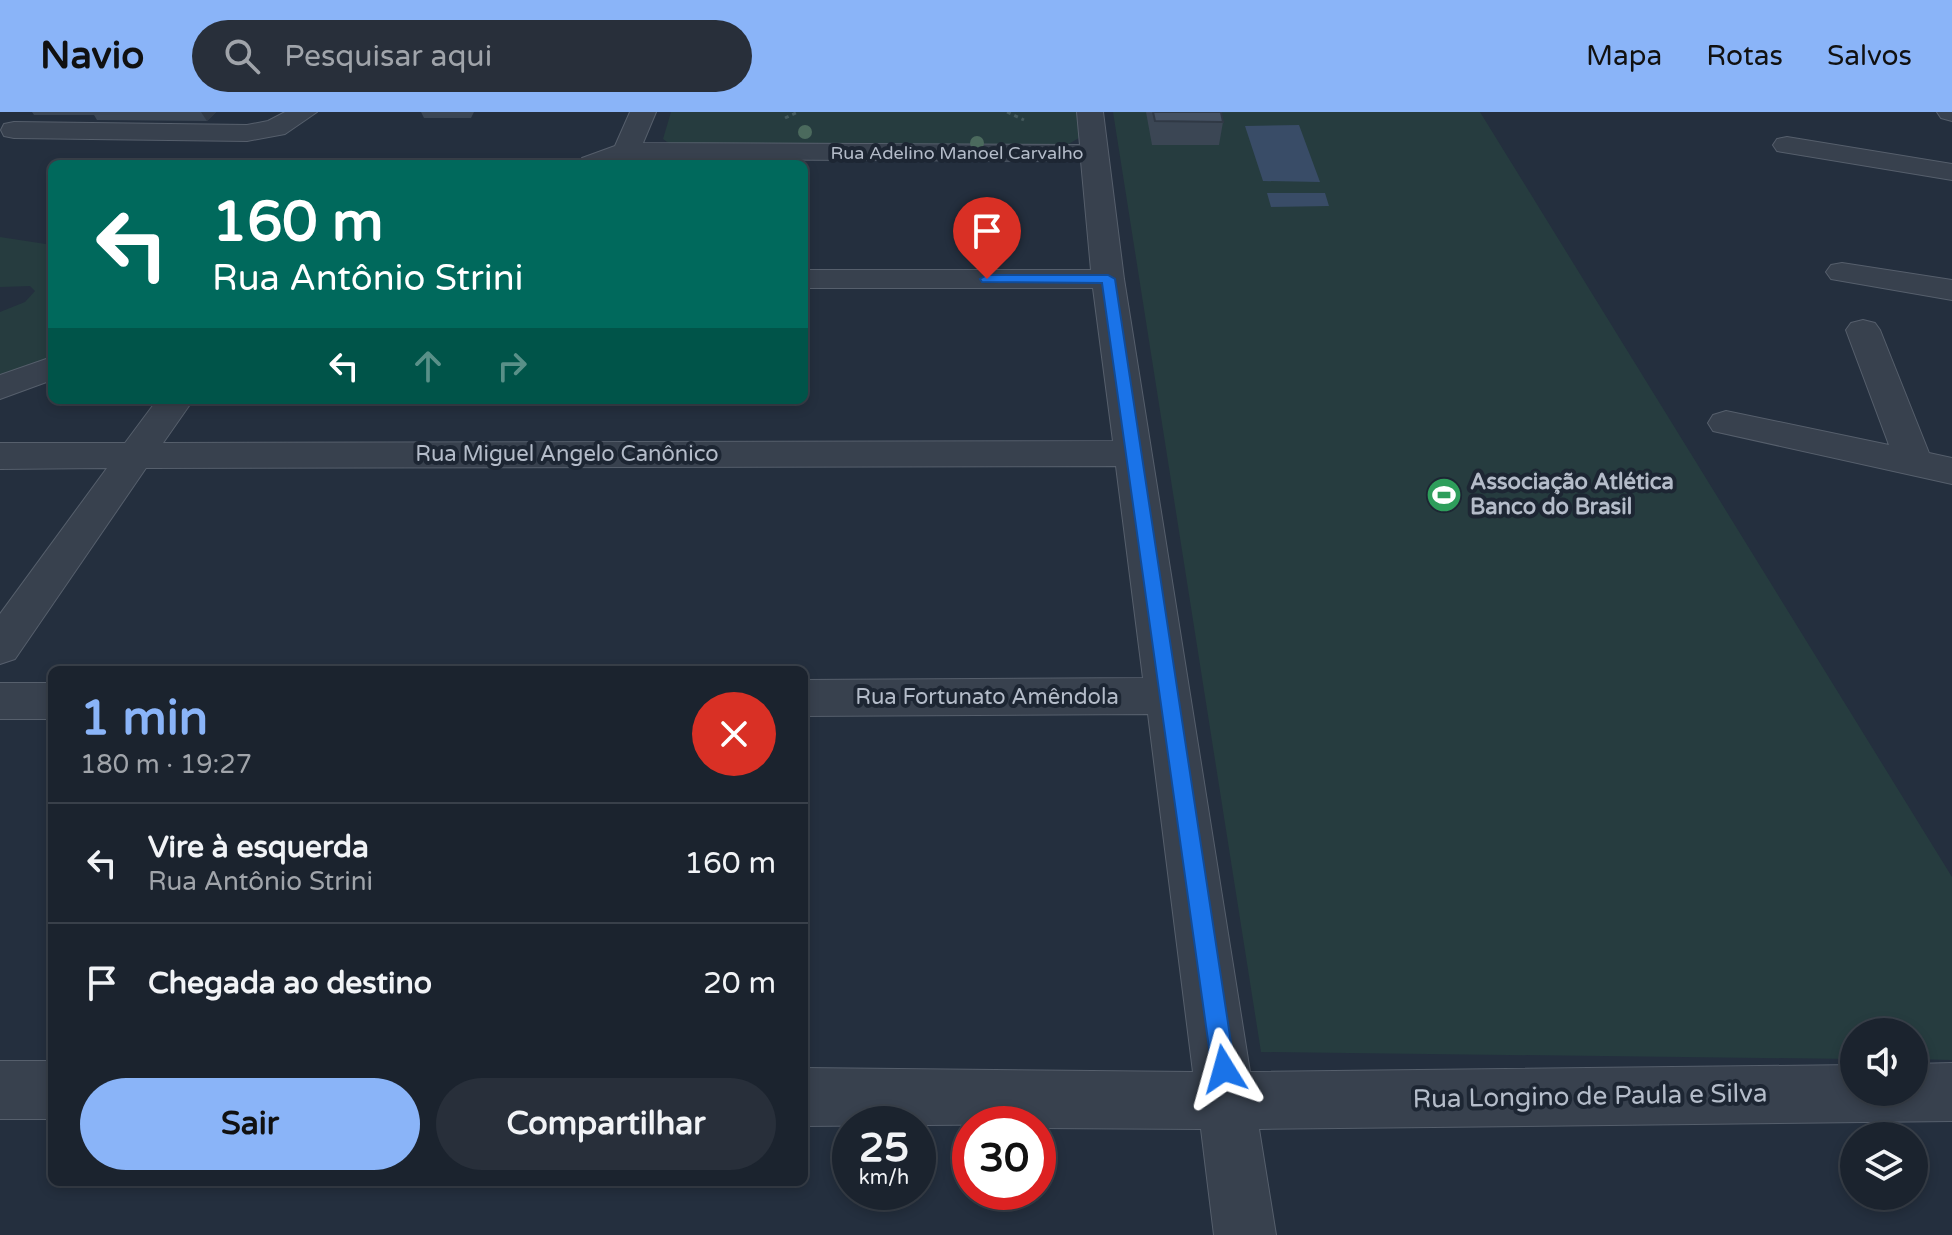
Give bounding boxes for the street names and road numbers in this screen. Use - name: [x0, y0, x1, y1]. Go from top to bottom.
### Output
- street label: Rua Adelino Manoel Carvalho: [830, 142, 1084, 164]
- street label: Rua Miguel Angelo Canônico: [415, 441, 719, 467]
- street label: Rua Fortunato Amêndola: [855, 684, 1119, 710]
- street label: Rua Longino de Paula e Silva: [1412, 1077, 1768, 1115]

